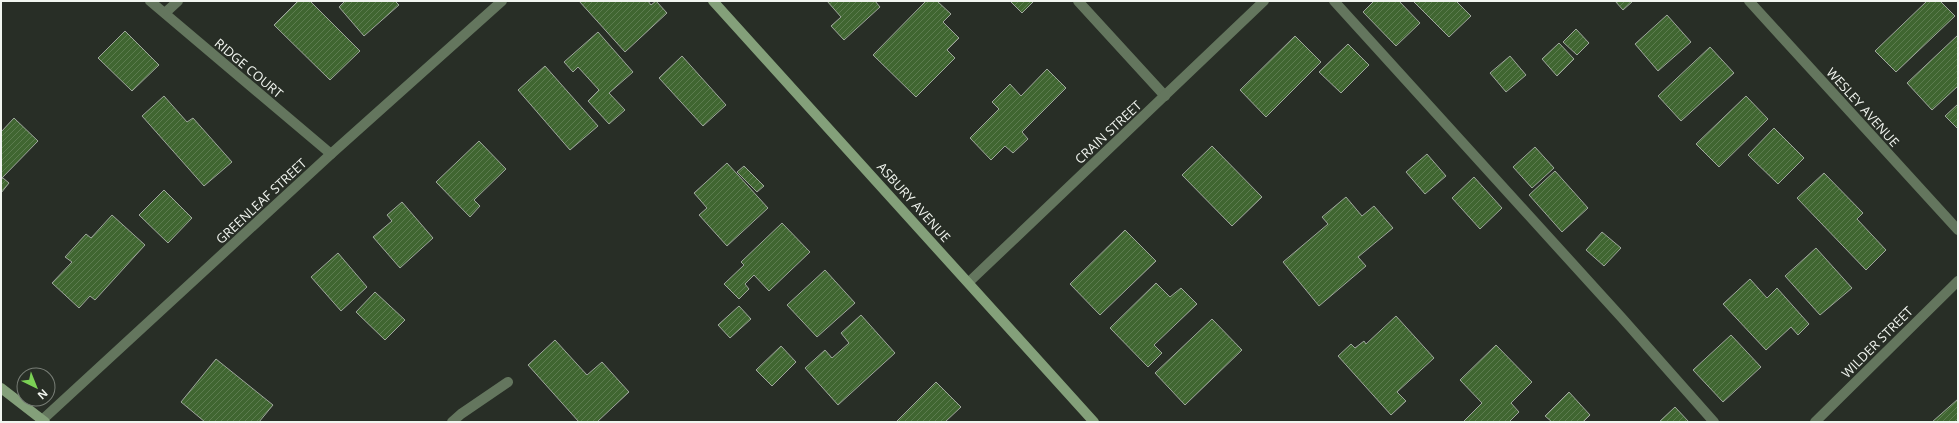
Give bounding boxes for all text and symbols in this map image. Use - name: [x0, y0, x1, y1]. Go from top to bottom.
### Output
- street label: RIDGE COURT: [211, 34, 288, 102]
- street label: WESLEY AVENUE: [1823, 64, 1903, 150]
- street label: CRAIN STREET: [1071, 96, 1146, 168]
- street label: GREENLEAF STREET: [212, 154, 311, 248]
- street label: ASBURY AVENUE: [873, 158, 955, 246]
- street label: WILDER STREET: [1837, 302, 1917, 382]
- north arrow: [16, 367, 56, 407]
- text: N: [35, 386, 52, 403]

